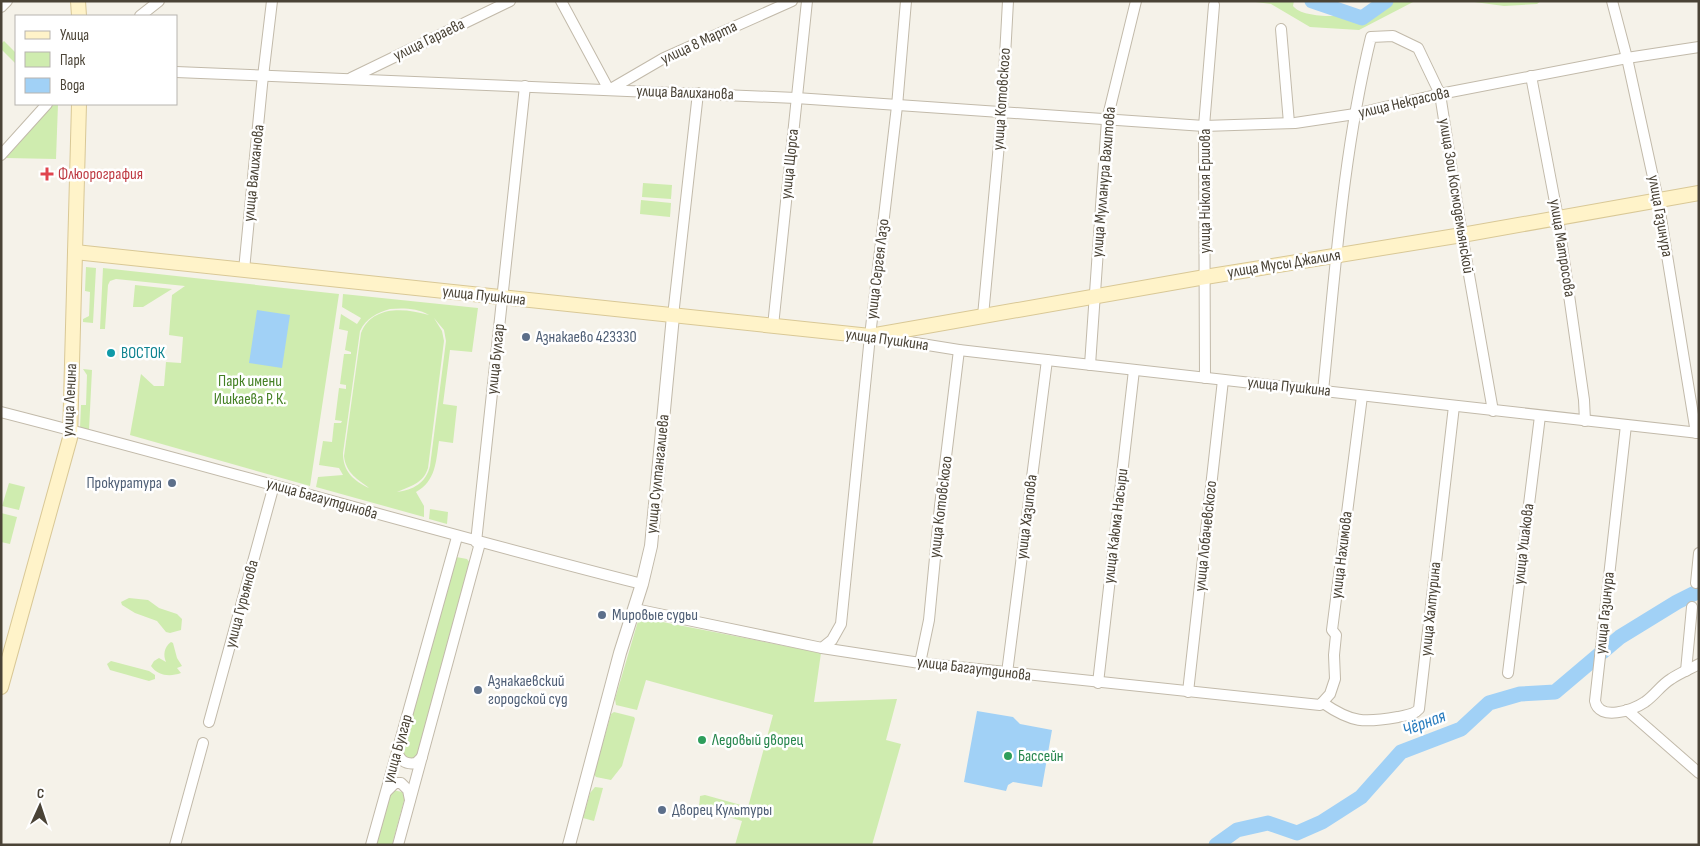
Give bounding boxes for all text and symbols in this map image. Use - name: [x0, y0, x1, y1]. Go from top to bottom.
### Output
- legend: [15, 15, 178, 105]
- street label: улица Гараева: [390, 15, 468, 65]
- street label: улица 8 Марта: [658, 17, 740, 69]
- text: Улица: [60, 26, 89, 45]
- street label: улица Котовского: [989, 47, 1015, 151]
- text: Парк: [60, 51, 86, 70]
- text: Вода: [60, 76, 85, 95]
- street label: улица Валиханова: [636, 82, 734, 104]
- street label: улица Некрасова: [1357, 83, 1451, 123]
- street label: улица Мулланура Вахитова: [1088, 106, 1120, 258]
- street label: улица Зои Космодемьянской: [1434, 117, 1478, 275]
- street label: улица Валиханова: [239, 124, 269, 222]
- street label: улица Щорса: [777, 128, 803, 200]
- street label: улица Николая Ершова: [1196, 129, 1215, 253]
- place label: Флюорография: [58, 165, 143, 184]
- marker: Флюорография: [40, 167, 54, 181]
- street label: улица Газинура: [1643, 174, 1677, 258]
- street label: улица Матросова: [1545, 198, 1579, 298]
- street label: улица Сергея Лазо: [862, 218, 894, 320]
- street label: улица Мусы Джалиля: [1226, 246, 1342, 282]
- street label: улица Пушкина: [441, 282, 527, 310]
- street label: улица Булгар: [483, 323, 509, 395]
- street label: улица Пушкина: [844, 325, 930, 355]
- place label: Азнакаево 423330: [535, 328, 637, 347]
- marker: Азнакаево 423330: [520, 331, 532, 343]
- place label: ВОСТОК: [121, 344, 166, 363]
- marker: ВОСТОК: [105, 347, 117, 359]
- street label: улица Ленина: [59, 363, 81, 437]
- park label: Парк имени Ишкаева Р. К.: [214, 372, 286, 409]
- street label: улица Пушкина: [1246, 373, 1332, 401]
- street label: улица Султангалиева: [642, 413, 674, 535]
- street label: улица Котовского: [925, 455, 957, 559]
- street label: улица Каюма Насыри: [1100, 467, 1132, 585]
- place label: Прокуратура: [86, 474, 162, 493]
- street label: улица Багаутдинова: [264, 474, 380, 524]
- street label: улица Хазипова: [1012, 474, 1042, 560]
- marker: Прокуратура: [166, 477, 178, 489]
- street label: улица Лобачевского: [1191, 480, 1221, 592]
- street label: улица Ушакова: [1510, 502, 1538, 586]
- street label: улица Нахимова: [1327, 510, 1357, 600]
- street label: улица Гурьянова: [221, 558, 263, 650]
- street label: улица Халтурина: [1417, 561, 1445, 657]
- street label: улица Газинура: [1591, 571, 1619, 655]
- place label: Мировые судьи: [612, 606, 698, 625]
- marker: Мировые судьи: [596, 609, 608, 621]
- street label: улица Багаутдинова: [916, 653, 1032, 685]
- place label: Азнакаевский городской суд: [487, 672, 568, 709]
- marker: Азнакаевский городской суд: [472, 684, 484, 696]
- water label: Чёрная: [1399, 705, 1449, 741]
- street label: улица Булгар: [379, 712, 417, 786]
- place label: Ледовый дворец: [711, 731, 804, 750]
- marker: Ледовый дворец: [696, 734, 708, 746]
- place label: Бассейн: [1018, 747, 1064, 766]
- marker: Бассейн: [1002, 750, 1014, 762]
- north arrow: [15, 781, 65, 831]
- text: С: [37, 785, 45, 802]
- place label: Дворец Культуры: [672, 801, 772, 820]
- marker: Дворец Культуры: [656, 804, 668, 816]

